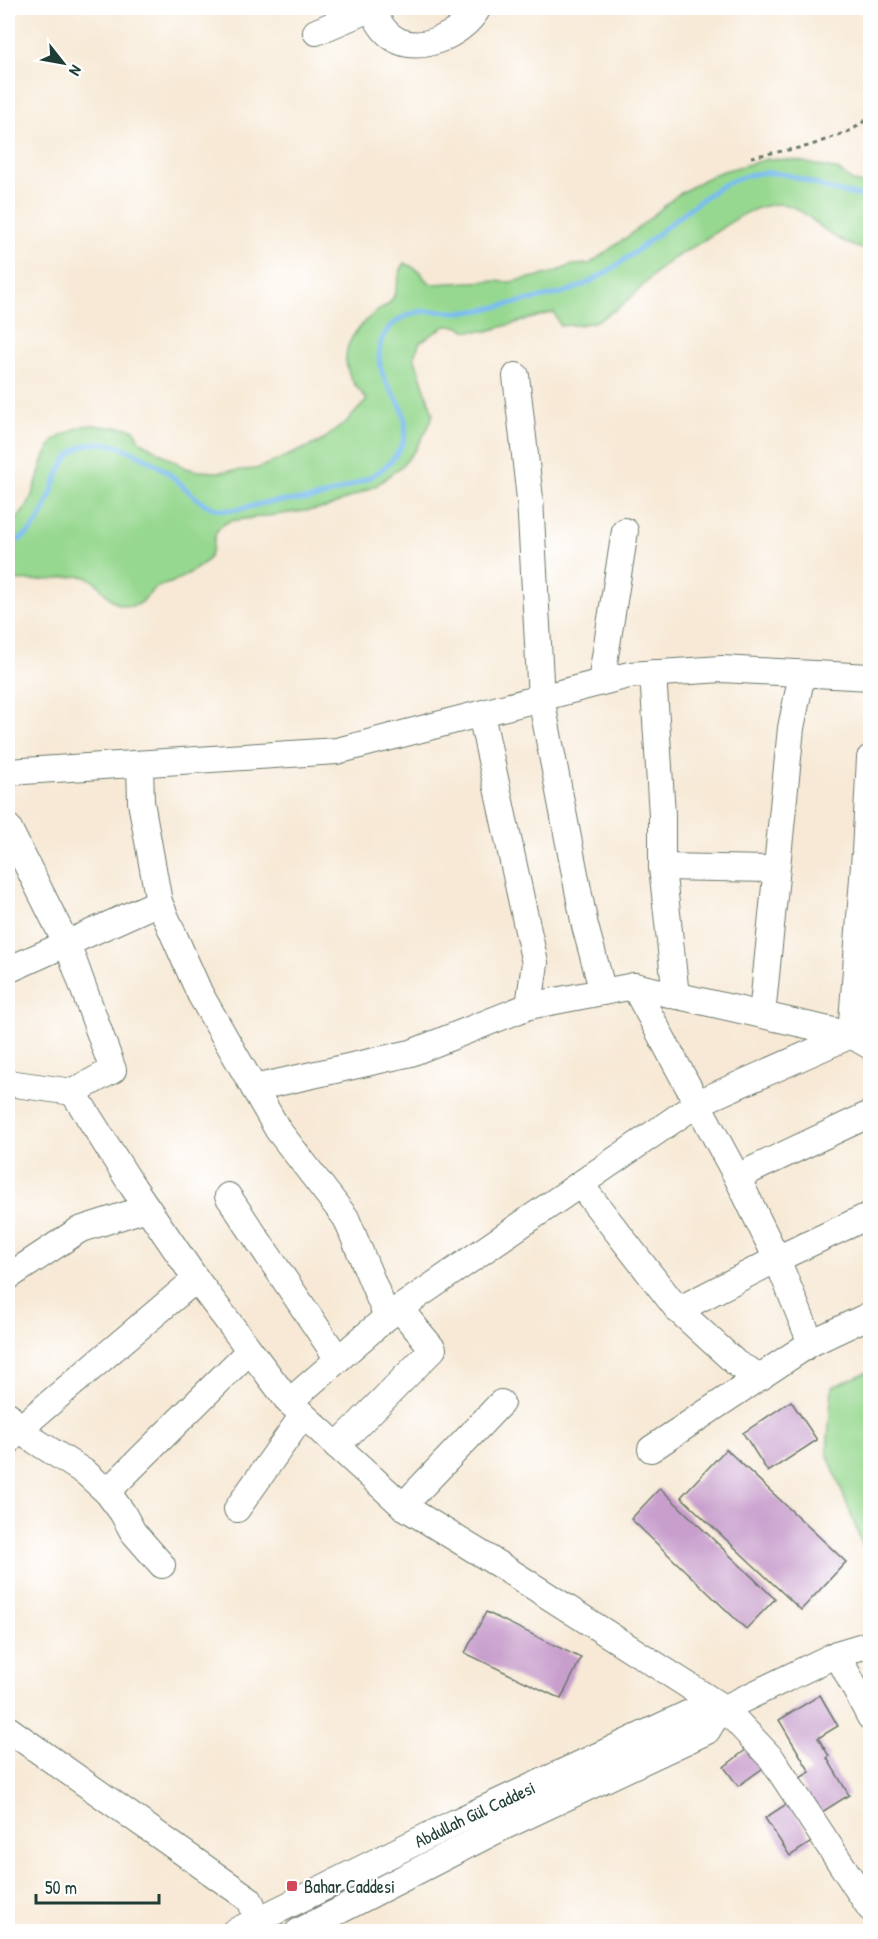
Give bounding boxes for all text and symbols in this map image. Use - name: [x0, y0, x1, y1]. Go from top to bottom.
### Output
- north arrow: [33, 33, 93, 93]
- text: N: [64, 61, 87, 80]
- street label: Abdullah Gül Caddesi: [410, 1774, 539, 1853]
- scale bar: [36, 1867, 159, 1905]
- place label: Bahar Caddesi: [304, 1874, 395, 1899]
- text: 50 m: [45, 1875, 77, 1900]
- marker: Bahar Caddesi: [285, 1879, 299, 1893]

